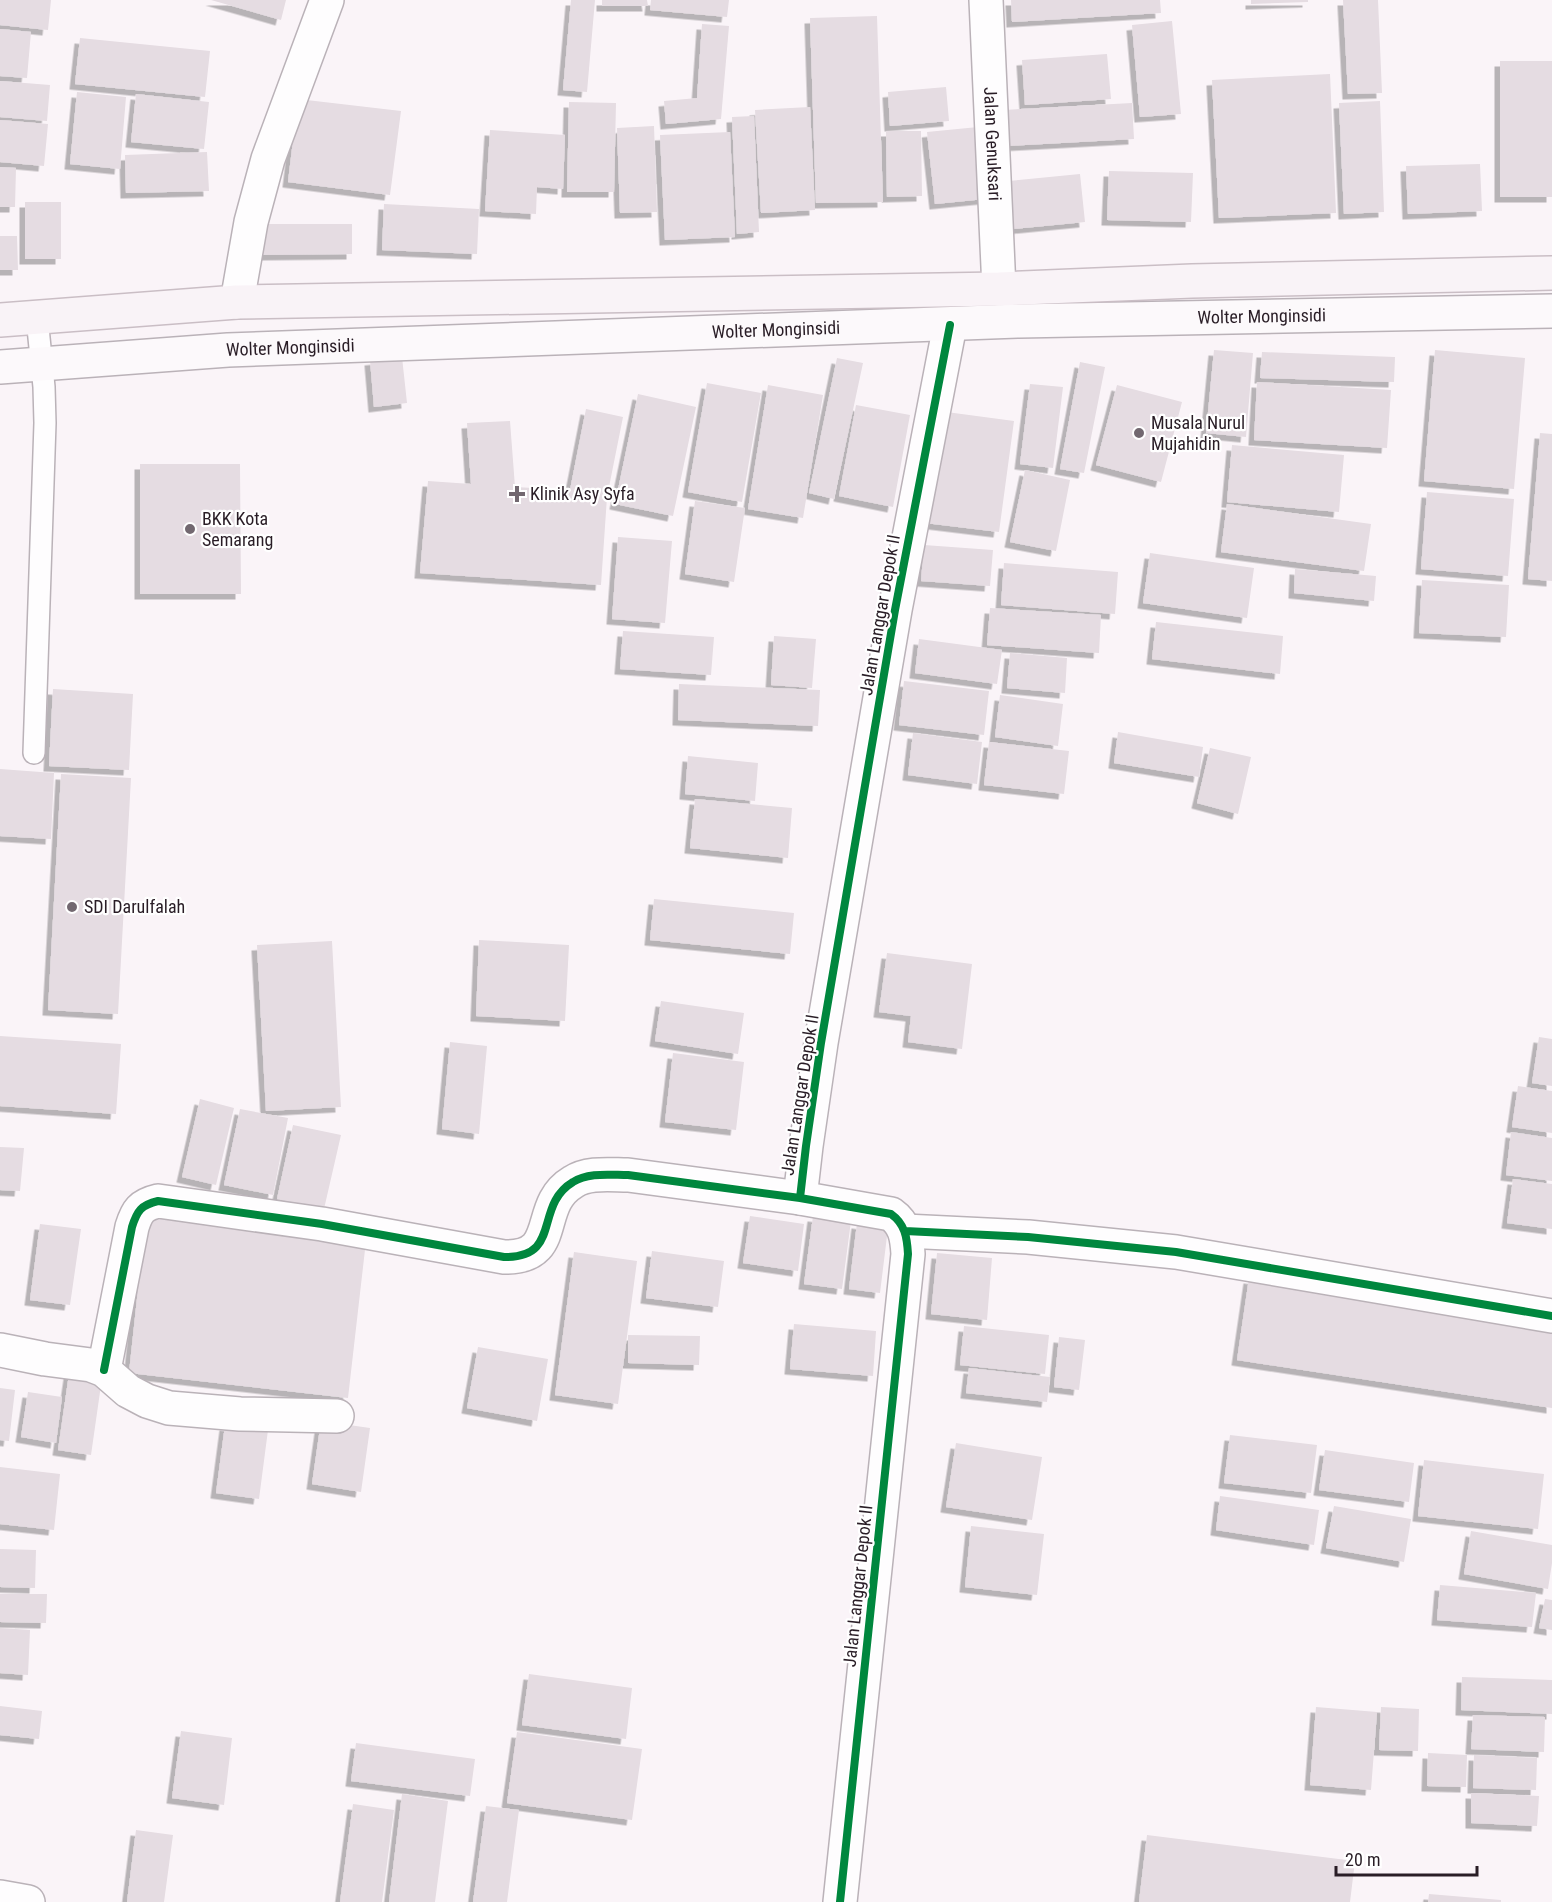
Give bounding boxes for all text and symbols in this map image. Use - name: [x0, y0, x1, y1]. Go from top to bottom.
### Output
- street label: Jalan Genuksari: [980, 86, 1006, 201]
- street label: Wolter Monginsidi: [1197, 304, 1326, 328]
- street label: Wolter Monginsidi: [711, 317, 841, 342]
- street label: Wolter Monginsidi: [226, 334, 355, 360]
- place label: Musala Nurul Mujahidin: [1151, 412, 1245, 454]
- marker: Musala Nurul Mujahidin: [1132, 426, 1146, 440]
- place label: Klinik Asy Syfa: [530, 483, 635, 504]
- marker: Klinik Asy Syfa: [508, 485, 526, 503]
- place label: BKK Kota Semarang: [202, 508, 273, 550]
- marker: BKK Kota Semarang: [183, 522, 197, 536]
- street label: Jalan Langgar Depok II: [855, 533, 904, 697]
- place label: SDI Darulfalah: [84, 896, 185, 917]
- marker: SDI Darulfalah: [65, 900, 79, 914]
- street label: Jalan Langgar Depok II: [776, 1013, 823, 1177]
- street label: Jalan Langgar Depok II: [839, 1504, 876, 1668]
- scale bar: [1336, 1839, 1477, 1877]
- text: 20 m: [1345, 1849, 1380, 1870]

